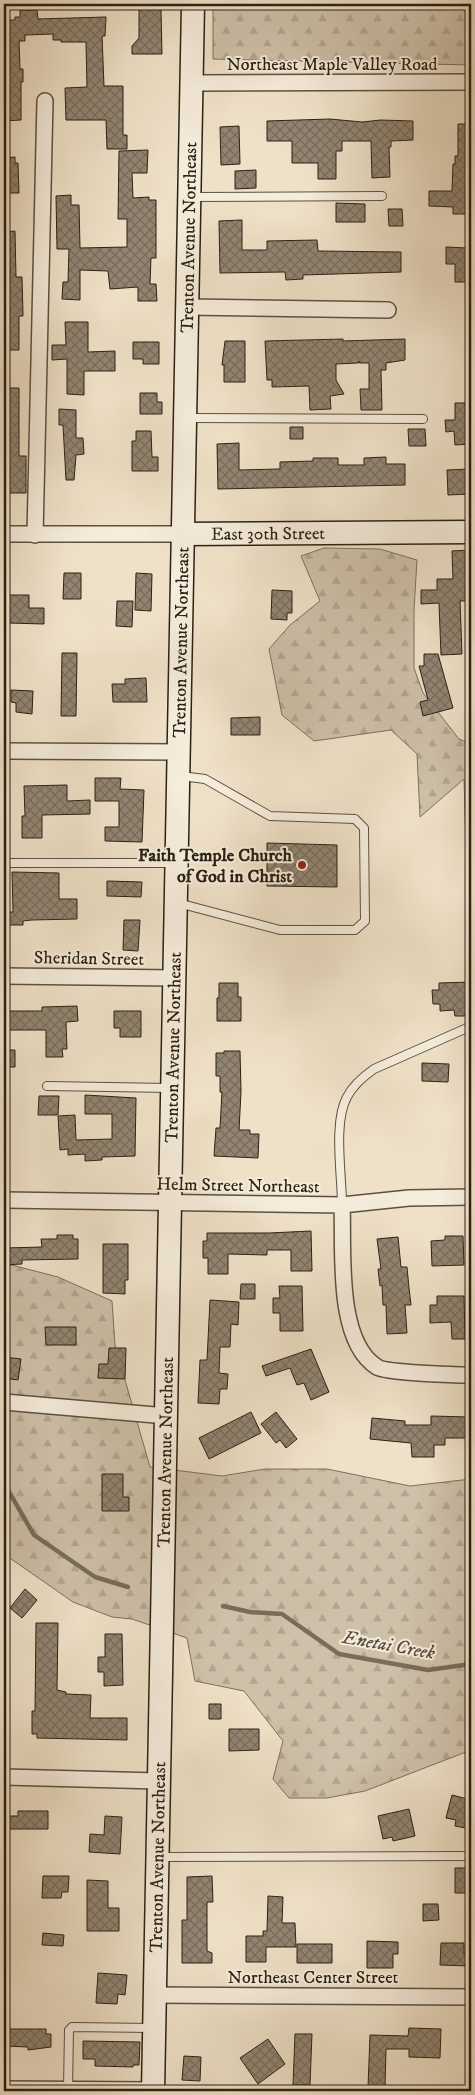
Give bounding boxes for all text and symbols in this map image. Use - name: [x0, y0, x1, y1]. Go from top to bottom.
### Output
- street label: Northeast Maple Valley Road: [226, 54, 438, 76]
- street label: Trenton Avenue Northeast: [177, 142, 202, 333]
- street label: East 30th Street: [211, 523, 325, 546]
- street label: Trenton Avenue Northeast: [169, 546, 195, 738]
- place label: Faith Temple Church of God in Christ: [138, 845, 293, 888]
- marker: Faith Temple Church of God in Christ: [296, 859, 308, 871]
- street label: Sheridan Street: [34, 947, 144, 971]
- street label: Trenton Avenue Northeast: [161, 951, 187, 1143]
- street label: Helm Street Northeast: [156, 1174, 320, 1198]
- street label: Trenton Avenue Northeast: [153, 1356, 179, 1548]
- water label: Enetai Creek: [340, 1626, 437, 1665]
- street label: Trenton Avenue Northeast: [146, 1761, 171, 1953]
- street label: Northeast Center Street: [228, 1967, 399, 1989]

